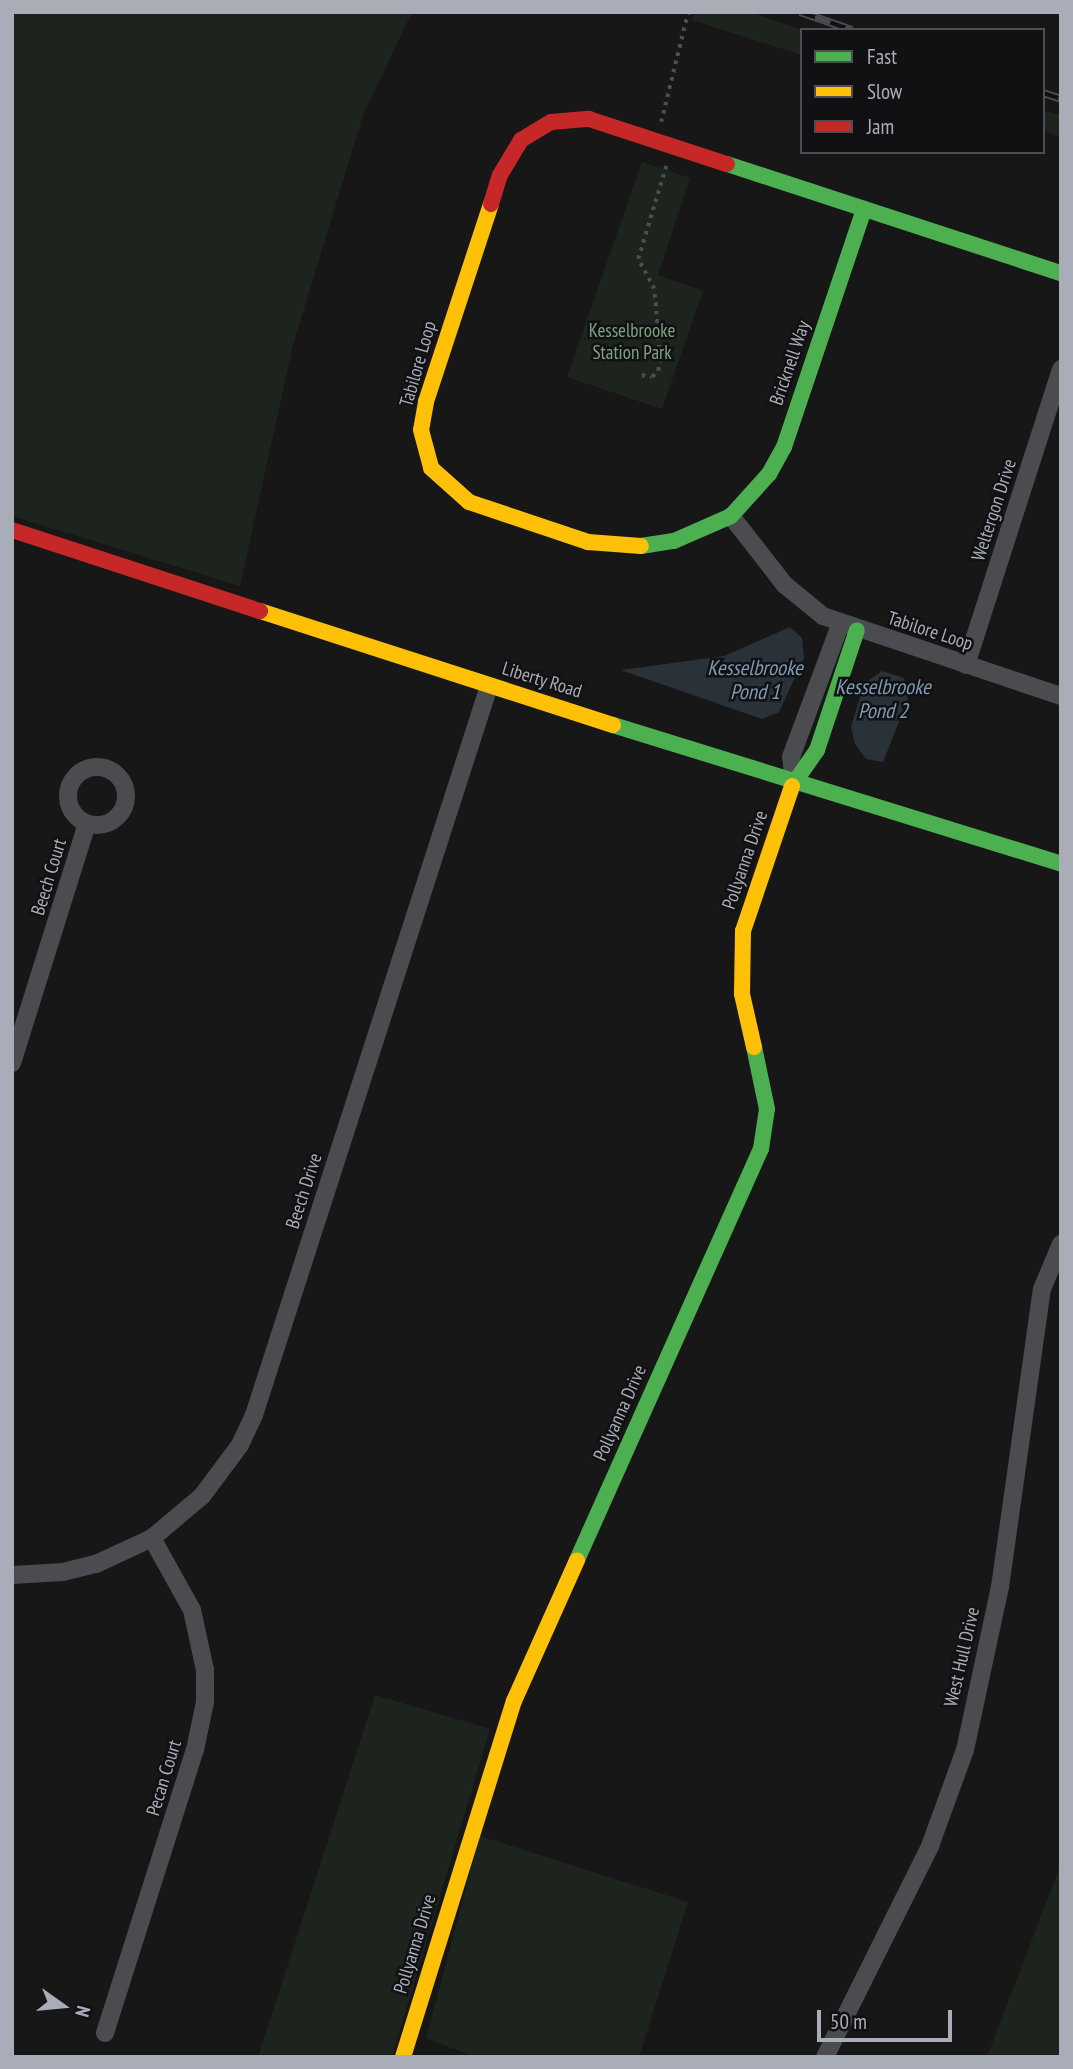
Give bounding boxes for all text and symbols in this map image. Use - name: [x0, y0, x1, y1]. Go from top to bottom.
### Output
- legend: [800, 28, 1045, 154]
- text: Fast: [867, 43, 897, 70]
- text: Slow: [867, 78, 902, 105]
- text: Jam: [867, 113, 894, 140]
- street label: Tabilore Loop: [395, 318, 441, 410]
- street label: Bricknell Way: [765, 318, 815, 408]
- park label: Kesselbrooke Station Park: [589, 320, 675, 364]
- street label: Weltergon Drive: [967, 456, 1021, 564]
- street label: Tabilore Loop: [884, 607, 976, 655]
- water label: Kesselbrooke Pond 1: [707, 655, 803, 705]
- street label: Liberty Road: [499, 657, 585, 703]
- water label: Kesselbrooke Pond 2: [835, 674, 931, 724]
- street label: Pollyanna Drive: [718, 808, 772, 912]
- street label: Beech Court: [27, 836, 71, 918]
- street label: Beech Drive: [281, 1150, 327, 1232]
- street label: Pollyanna Drive: [589, 1361, 651, 1465]
- street label: West Hull Drive: [939, 1605, 985, 1709]
- street label: Pecan Court: [142, 1737, 186, 1819]
- street label: Pollyanna Drive: [389, 1892, 441, 1996]
- north arrow: [28, 1971, 98, 2041]
- scale bar: [821, 1996, 956, 2040]
- text: N: [70, 2003, 96, 2019]
- text: 50 m: [830, 2008, 867, 2035]

